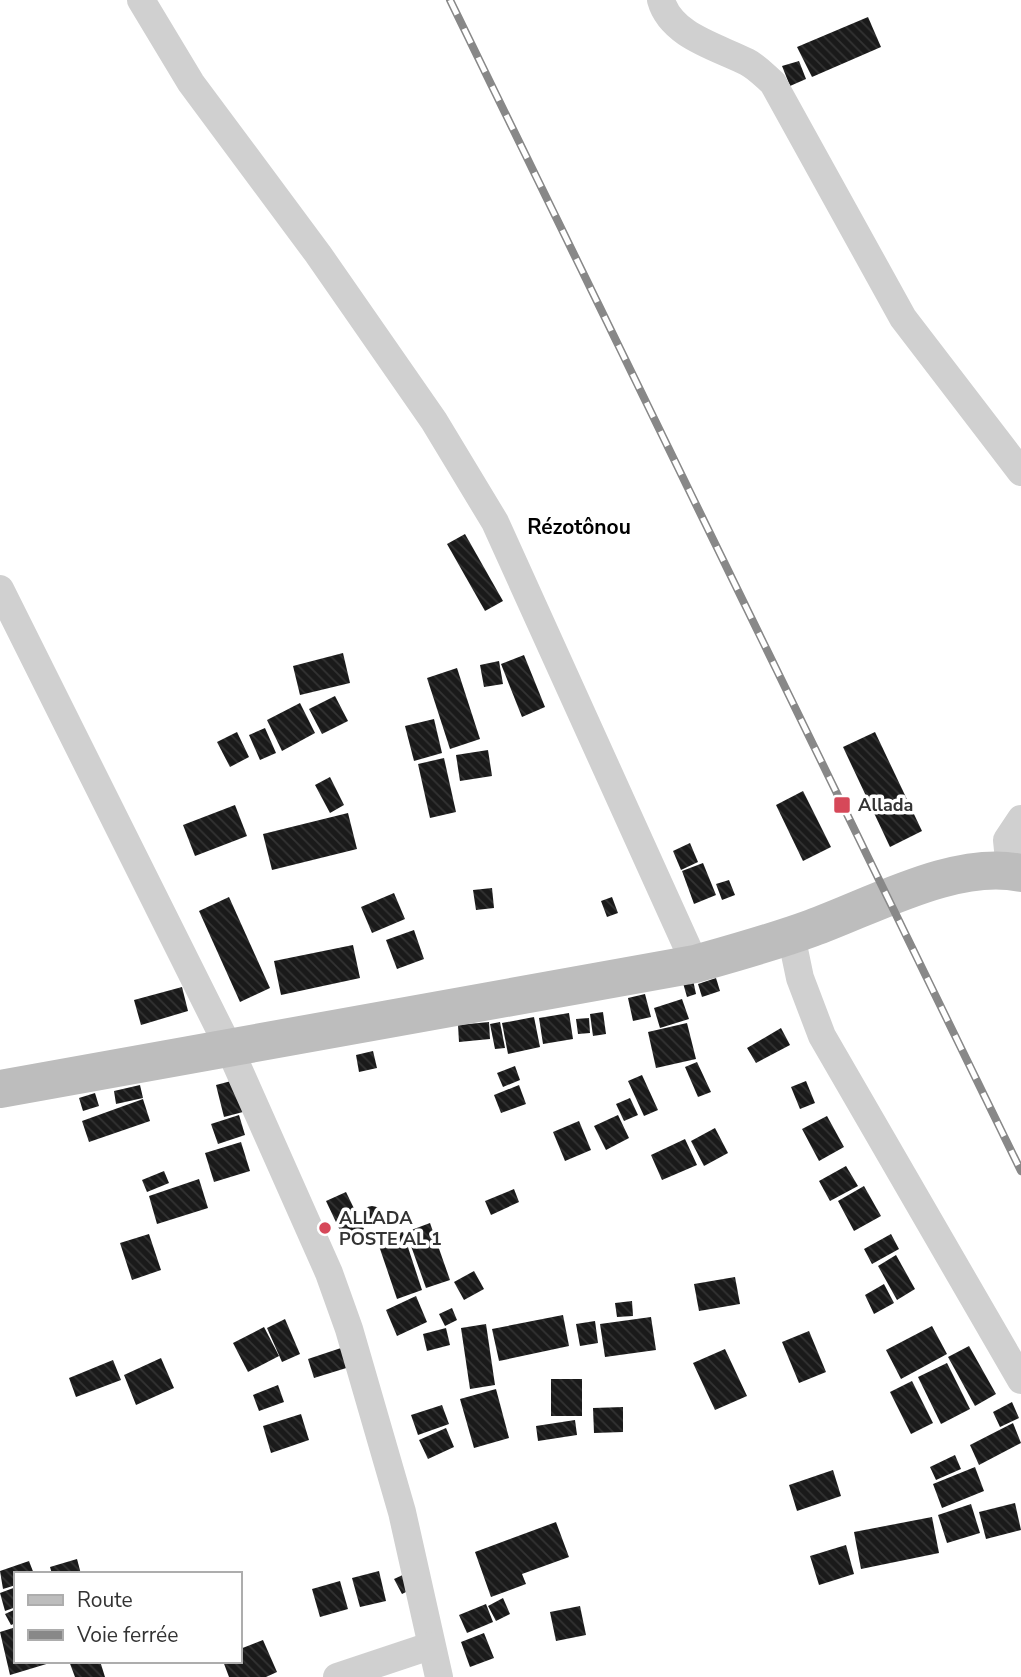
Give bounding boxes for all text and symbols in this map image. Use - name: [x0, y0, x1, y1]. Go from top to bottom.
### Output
- district label: Rézotônou: [527, 513, 631, 541]
- place label: Allada: [858, 793, 913, 817]
- marker: Allada: [832, 795, 852, 815]
- place label: ALLADA POSTE AL 1: [339, 1206, 442, 1251]
- marker: ALLADA POSTE AL 1: [317, 1220, 333, 1236]
- legend: [14, 1572, 242, 1663]
- text: Route: [77, 1586, 133, 1614]
- text: Voie ferrée: [76, 1621, 178, 1649]

